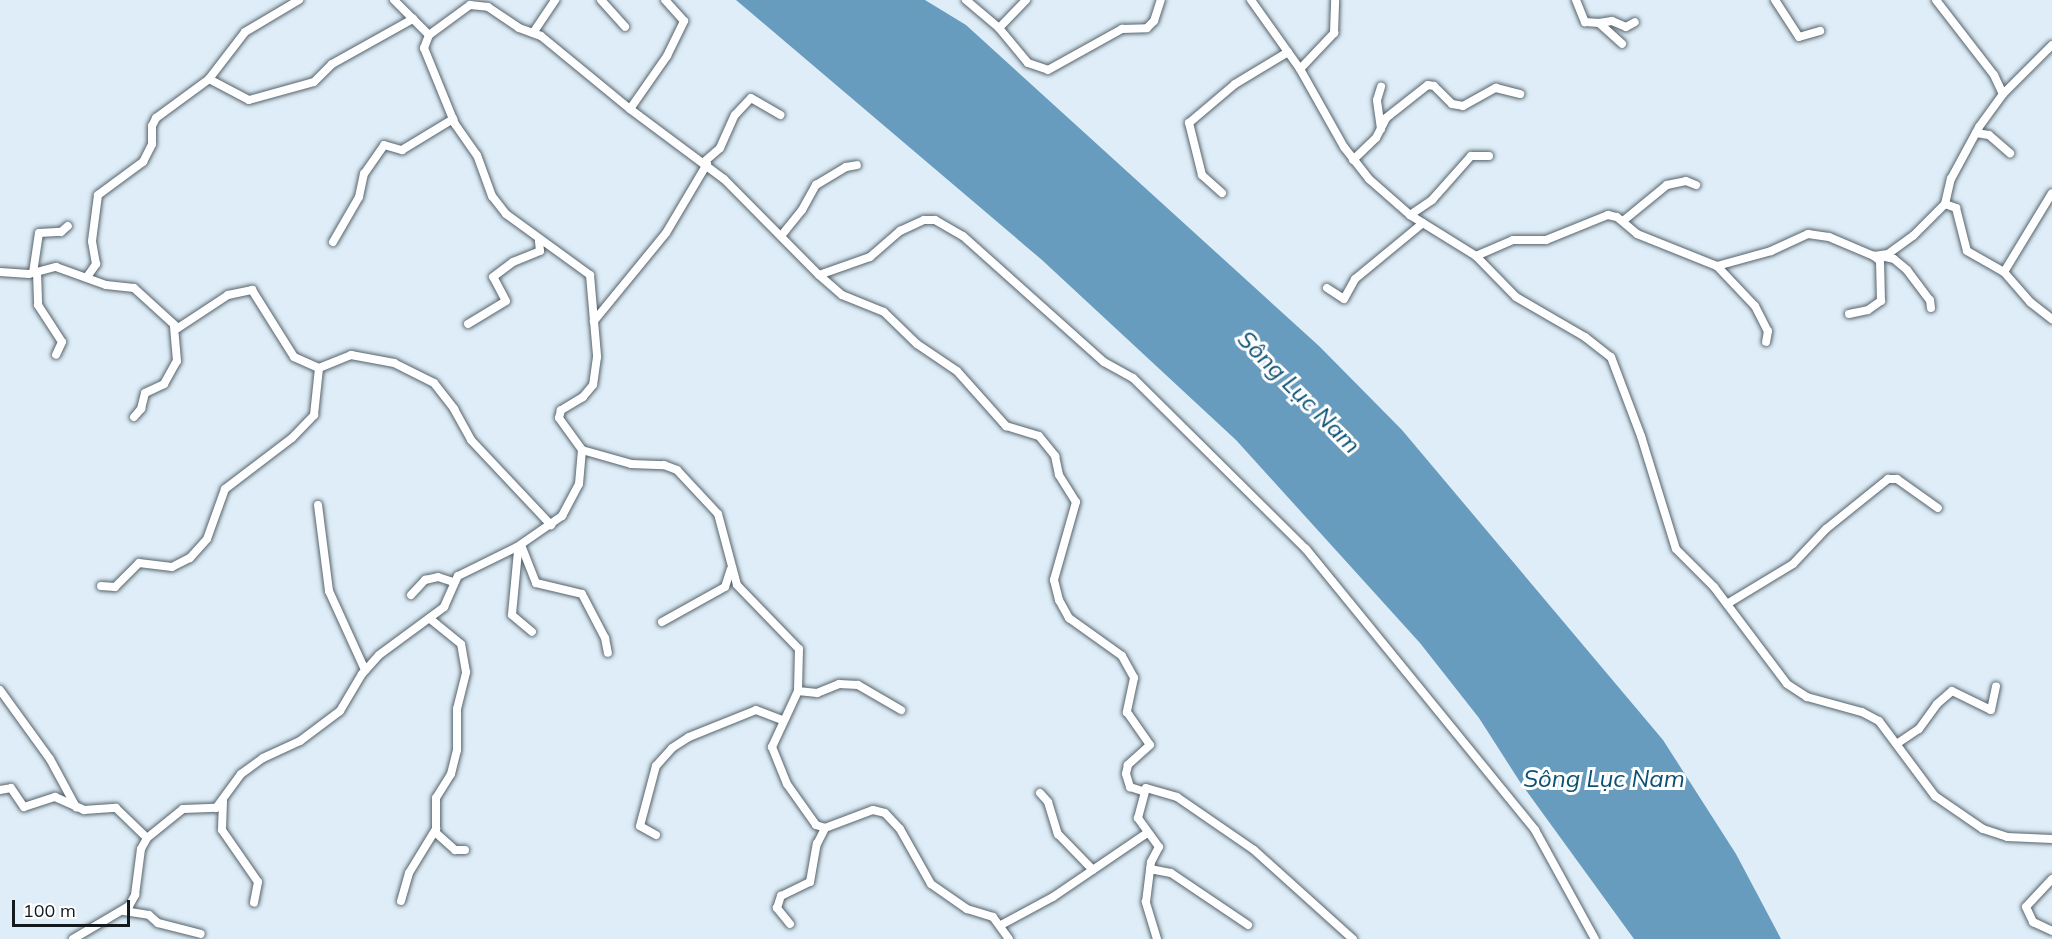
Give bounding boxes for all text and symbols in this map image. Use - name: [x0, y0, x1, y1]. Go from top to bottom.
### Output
- water label: Sông Lục Nam: [1232, 325, 1366, 459]
- water label: Sông Lục Nam: [1523, 765, 1685, 793]
- scale bar: [15, 888, 134, 926]
- text: 100 m: [23, 899, 76, 922]

